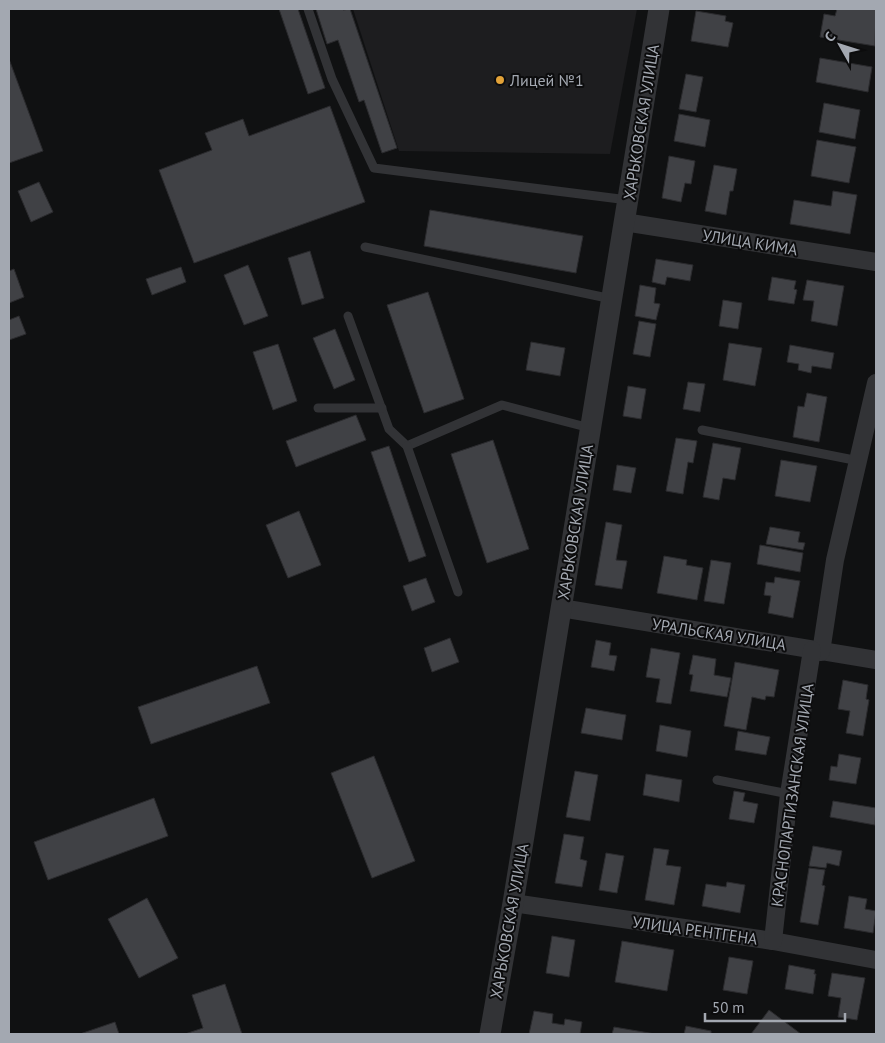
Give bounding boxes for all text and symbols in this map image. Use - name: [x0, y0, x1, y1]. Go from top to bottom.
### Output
- north arrow: [815, 20, 865, 70]
- text: С: [820, 28, 839, 46]
- street label: ХАРЬКОВСКАЯ УЛИЦА: [619, 42, 663, 201]
- place label: Лицей №1: [509, 70, 584, 90]
- marker: Лицей №1: [494, 74, 506, 86]
- street label: УЛИЦА КИМА: [701, 225, 800, 259]
- street label: ХАРЬКОВСКАЯ УЛИЦА: [553, 442, 597, 601]
- street label: УРАЛЬСКАЯ УЛИЦА: [651, 614, 788, 655]
- street label: КРАСНОПАРТИЗАНСКАЯ УЛИЦА: [766, 681, 818, 908]
- street label: ХАРЬКОВСКАЯ УЛИЦА: [485, 841, 533, 1000]
- street label: УЛИЦА РЕНТГЕНА: [631, 911, 759, 949]
- scale bar: [705, 990, 845, 1022]
- text: 50 m: [712, 998, 745, 1017]

